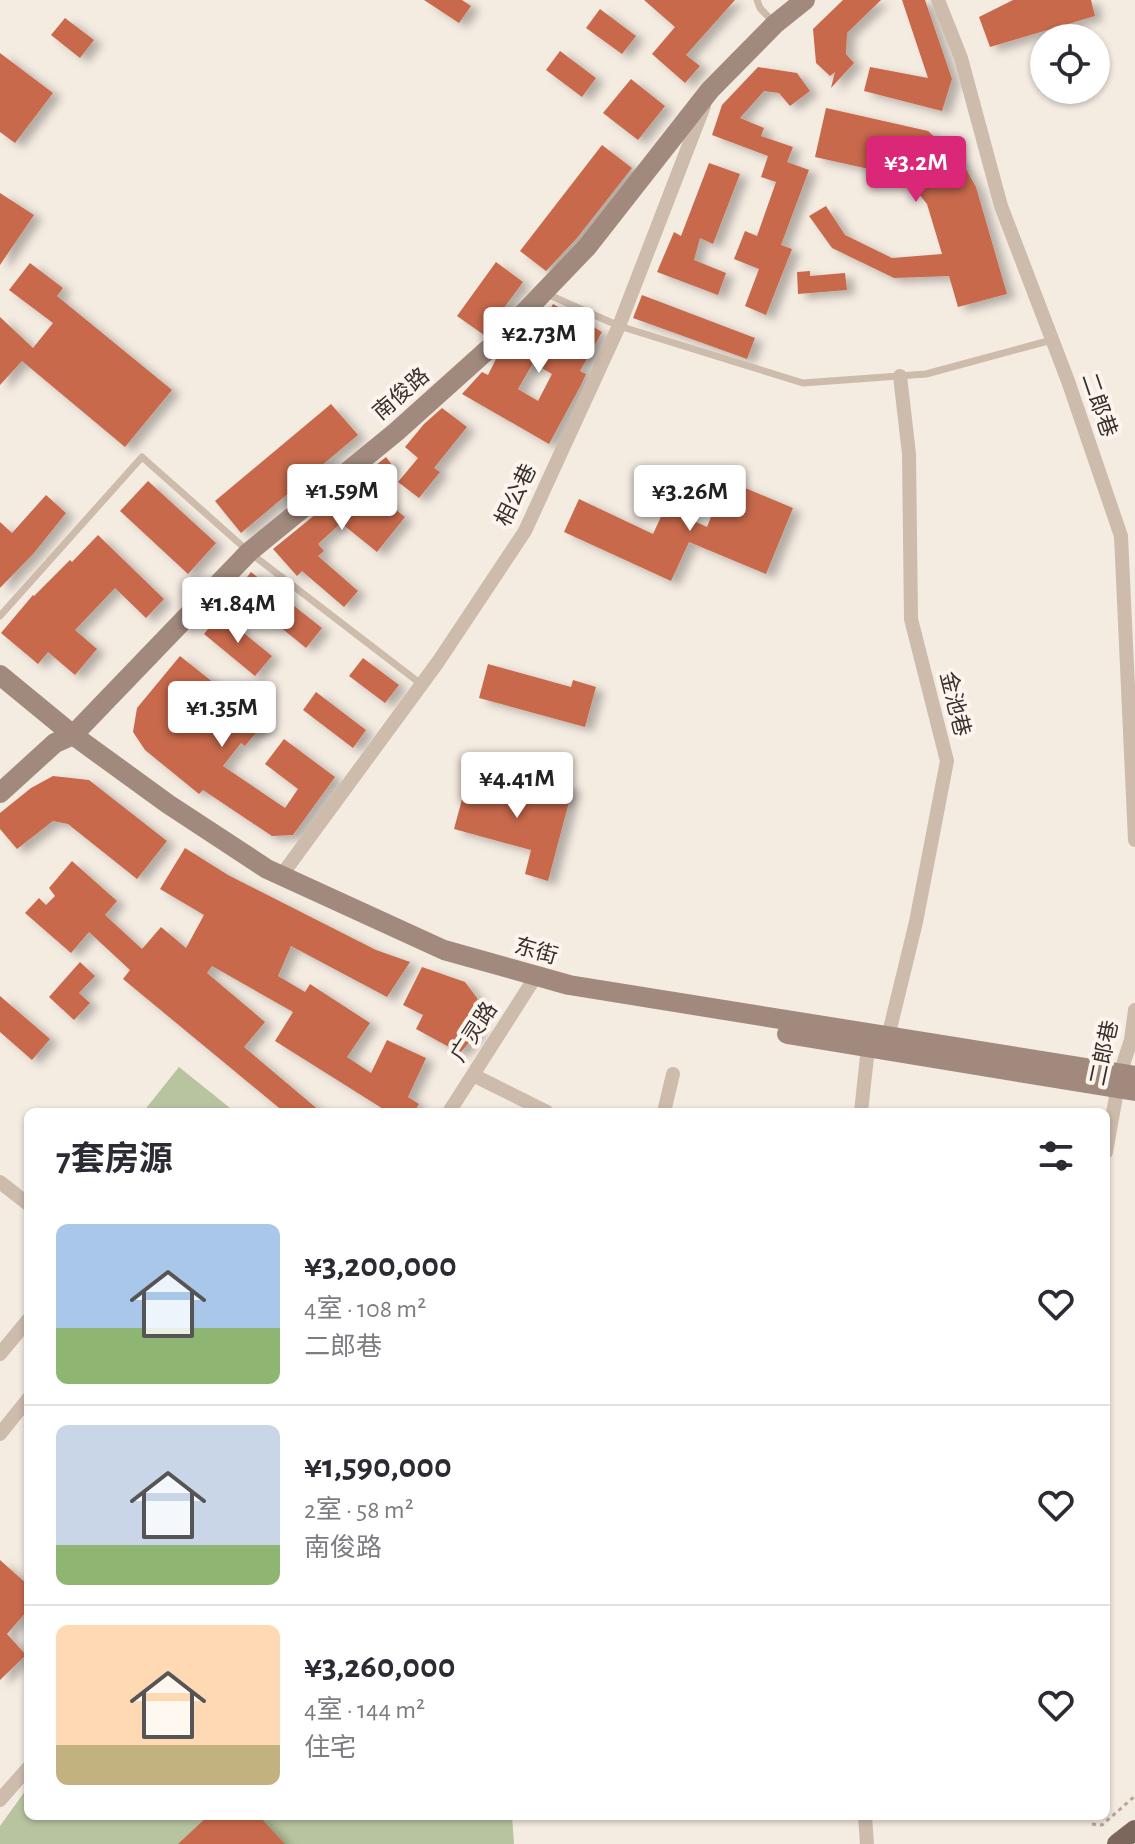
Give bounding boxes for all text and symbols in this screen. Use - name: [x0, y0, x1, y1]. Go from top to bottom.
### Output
- map controls: [1030, 24, 1110, 104]
- button: locate: [1030, 24, 1110, 104]
- pin: ¥3.2M: [860, 136, 972, 204]
- text: ¥3.2M: [884, 149, 948, 175]
- pin: ¥2.73M: [474, 307, 604, 375]
- text: ¥2.73M: [501, 320, 577, 346]
- street label: 南俊路: [368, 363, 433, 424]
- street label: 二郎巷: [1078, 370, 1121, 440]
- street label: 相公巷: [491, 460, 540, 529]
- pin: ¥1.59M: [277, 464, 407, 532]
- pin: ¥3.26M: [625, 465, 755, 533]
- text: ¥1.59M: [305, 477, 379, 503]
- text: ¥3.26M: [652, 478, 728, 504]
- pin: ¥1.84M: [173, 577, 303, 645]
- text: ¥1.84M: [200, 590, 276, 616]
- street label: 金池巷: [936, 669, 975, 739]
- pin: ¥1.35M: [157, 681, 287, 749]
- text: ¥1.35M: [186, 694, 258, 720]
- pin: ¥4.41M: [452, 752, 582, 820]
- text: ¥4.41M: [479, 765, 555, 791]
- street label: 东街: [512, 933, 560, 968]
- street label: 广灵路: [446, 998, 501, 1066]
- street label: 二郎巷: [1085, 1018, 1122, 1088]
- icon: filters: [1034, 1134, 1078, 1178]
- text: 7套房源: [56, 1143, 173, 1177]
- text: ¥3,200,000: [304, 1249, 457, 1283]
- icon: home: [120, 1256, 216, 1352]
- icon: heart: [1034, 1282, 1078, 1326]
- text: 4室 · 108 m²: [304, 1296, 426, 1322]
- text: 二郎巷: [304, 1334, 382, 1360]
- text: ¥1,590,000: [304, 1450, 452, 1484]
- icon: home: [120, 1457, 216, 1553]
- icon: heart: [1034, 1483, 1078, 1527]
- text: 2室 · 58 m²: [304, 1497, 414, 1523]
- text: 南俊路: [304, 1535, 382, 1561]
- text: ¥3,260,000: [304, 1650, 455, 1684]
- icon: home: [120, 1657, 216, 1753]
- icon: heart: [1034, 1683, 1078, 1727]
- text: 4室 · 144 m²: [304, 1697, 425, 1723]
- text: 住宅: [304, 1735, 356, 1761]

